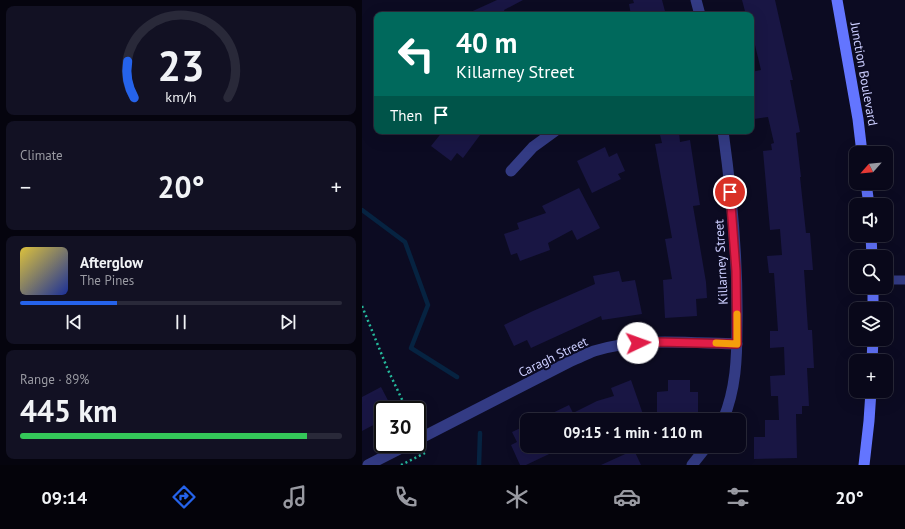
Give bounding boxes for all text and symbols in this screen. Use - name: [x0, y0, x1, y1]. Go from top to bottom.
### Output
- street label: Junction Boulevard: [846, 20, 881, 127]
- text: 40 m: [456, 24, 517, 61]
- icon: left: [390, 28, 442, 80]
- text: 23: [157, 39, 205, 92]
- text: Killarney Street: [456, 60, 574, 83]
- text: km/h: [165, 87, 197, 106]
- icon: arrive: [430, 104, 452, 126]
- text: Then: [390, 106, 422, 125]
- north arrow: [849, 146, 893, 190]
- map controls: [849, 146, 893, 398]
- text: Climate: [20, 147, 63, 164]
- text: 20°: [157, 167, 205, 206]
- text: −: [20, 173, 31, 201]
- text: +: [331, 173, 342, 201]
- pin: [713, 175, 747, 209]
- icon: arrive: [719, 181, 741, 203]
- button: sound: [849, 198, 893, 242]
- street label: Killarney Street: [710, 218, 732, 305]
- button: search: [849, 250, 893, 294]
- text: Afterglow: [80, 253, 143, 272]
- text: The Pines: [80, 272, 134, 289]
- button: layers: [849, 302, 893, 346]
- icon: previous: [63, 311, 85, 333]
- icon: pause: [170, 311, 192, 333]
- icon: next: [277, 311, 299, 333]
- position arrow: [617, 322, 659, 364]
- street label: Caragh Street: [515, 333, 591, 381]
- button: +: [849, 354, 893, 398]
- text: Range · 89%: [20, 371, 89, 388]
- text: 445 km: [20, 391, 118, 430]
- speed limit sign: 30: [374, 401, 426, 453]
- text: 09:15 · 1 min · 110 m: [564, 423, 702, 442]
- icon: directions: [170, 483, 198, 511]
- icon: music: [281, 483, 309, 511]
- icon: phone: [392, 483, 420, 511]
- icon: climate: [503, 483, 531, 511]
- icon: car: [613, 483, 641, 511]
- icon: filters: [724, 483, 752, 511]
- text: 09:14: [41, 486, 87, 509]
- text: 20°: [835, 486, 864, 509]

